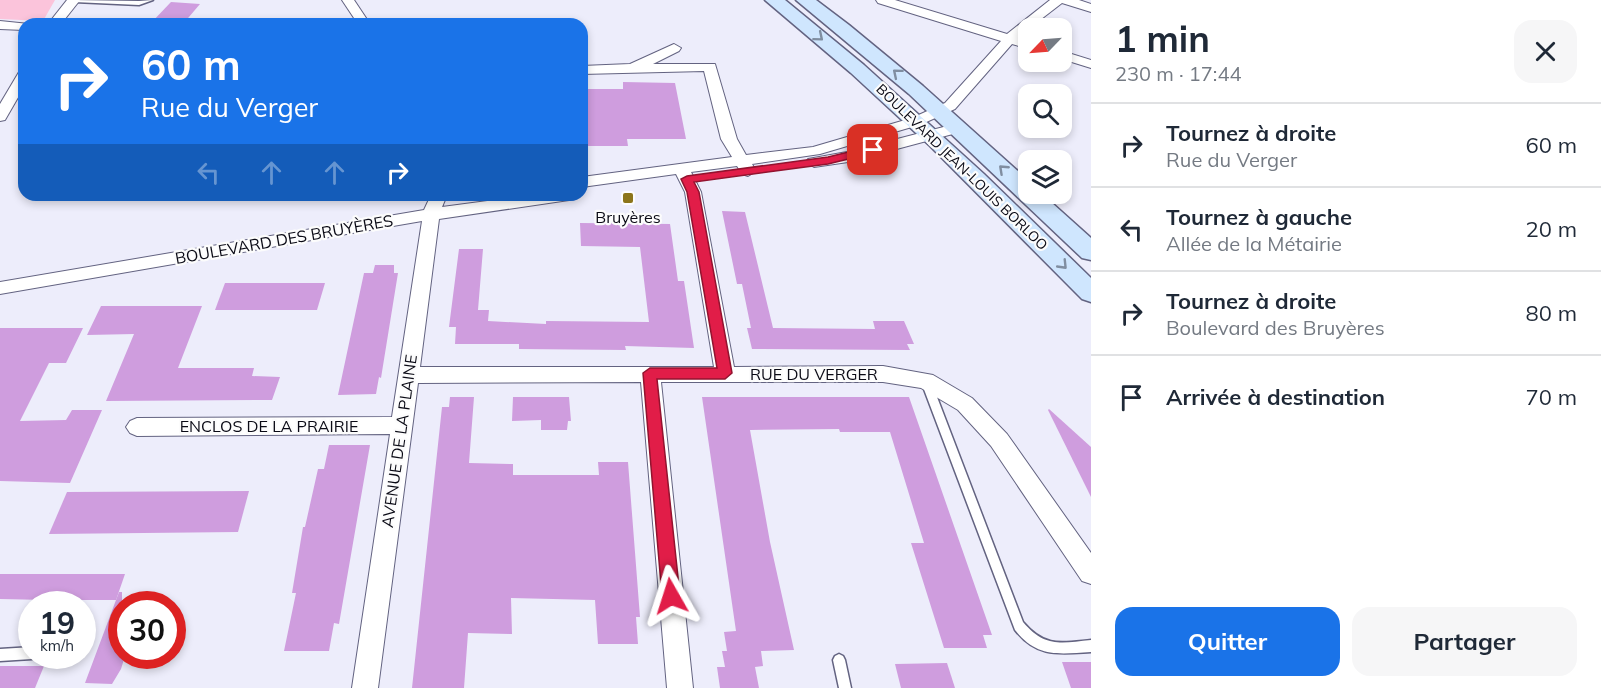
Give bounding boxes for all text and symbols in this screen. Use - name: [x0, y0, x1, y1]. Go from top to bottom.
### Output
- text: 1 min: [1115, 16, 1210, 61]
- north arrow: [1018, 18, 1072, 72]
- map controls: [1018, 18, 1072, 204]
- button: close: [1514, 20, 1577, 83]
- one-way arrow: [813, 29, 824, 40]
- text: 60 m: [141, 38, 241, 91]
- icon: right: [42, 42, 120, 120]
- text: 230 m · 17:44: [1115, 61, 1241, 86]
- one-way arrow: [893, 69, 904, 80]
- street label: BOULEVARD JEAN-LOUIS BORLOO: [872, 80, 1052, 254]
- button: search: [1018, 84, 1072, 138]
- text: Rue du Verger: [141, 90, 318, 124]
- text: Tournez à droite: [1166, 119, 1336, 147]
- pin: [847, 124, 898, 175]
- icon: right: [1115, 129, 1148, 162]
- text: 60 m: [1526, 131, 1577, 159]
- icon: arrive: [856, 133, 889, 166]
- text: Rue du Verger: [1166, 147, 1297, 172]
- button: layers: [1018, 150, 1072, 204]
- icon: left: [192, 156, 225, 189]
- icon: ahead: [255, 156, 288, 189]
- icon: ahead: [318, 156, 351, 189]
- icon: right: [381, 156, 414, 189]
- one-way arrow: [999, 165, 1009, 176]
- marker: Bruyères: [621, 191, 635, 205]
- text: Tournez à gauche: [1166, 203, 1352, 231]
- place label: Bruyères: [595, 207, 661, 227]
- street label: BOULEVARD DES BRUYÈRES: [174, 210, 394, 268]
- icon: left: [1115, 213, 1148, 246]
- text: 20 m: [1526, 215, 1577, 243]
- text: Allée de la Métairie: [1166, 231, 1342, 256]
- one-way arrow: [1056, 258, 1067, 268]
- text: Tournez à droite: [1166, 287, 1336, 315]
- icon: right: [1115, 297, 1148, 330]
- text: 80 m: [1526, 299, 1577, 327]
- text: Boulevard des Bruyères: [1166, 315, 1385, 340]
- street label: AVENUE DE LA PLAINE: [377, 353, 421, 529]
- street label: RUE DU VERGER: [750, 364, 878, 384]
- icon: arrive: [1115, 381, 1148, 414]
- text: Arrivée à destination: [1166, 383, 1385, 411]
- text: 70 m: [1526, 383, 1577, 411]
- street label: ENCLOS DE LA PRAIRIE: [180, 416, 358, 436]
- position arrow: [639, 564, 703, 628]
- speed limit sign: 30: [108, 591, 186, 669]
- text: 19: [39, 604, 75, 642]
- button: Quitter: [1115, 607, 1340, 676]
- button: Partager: [1352, 607, 1577, 676]
- text: km/h: [40, 636, 74, 655]

